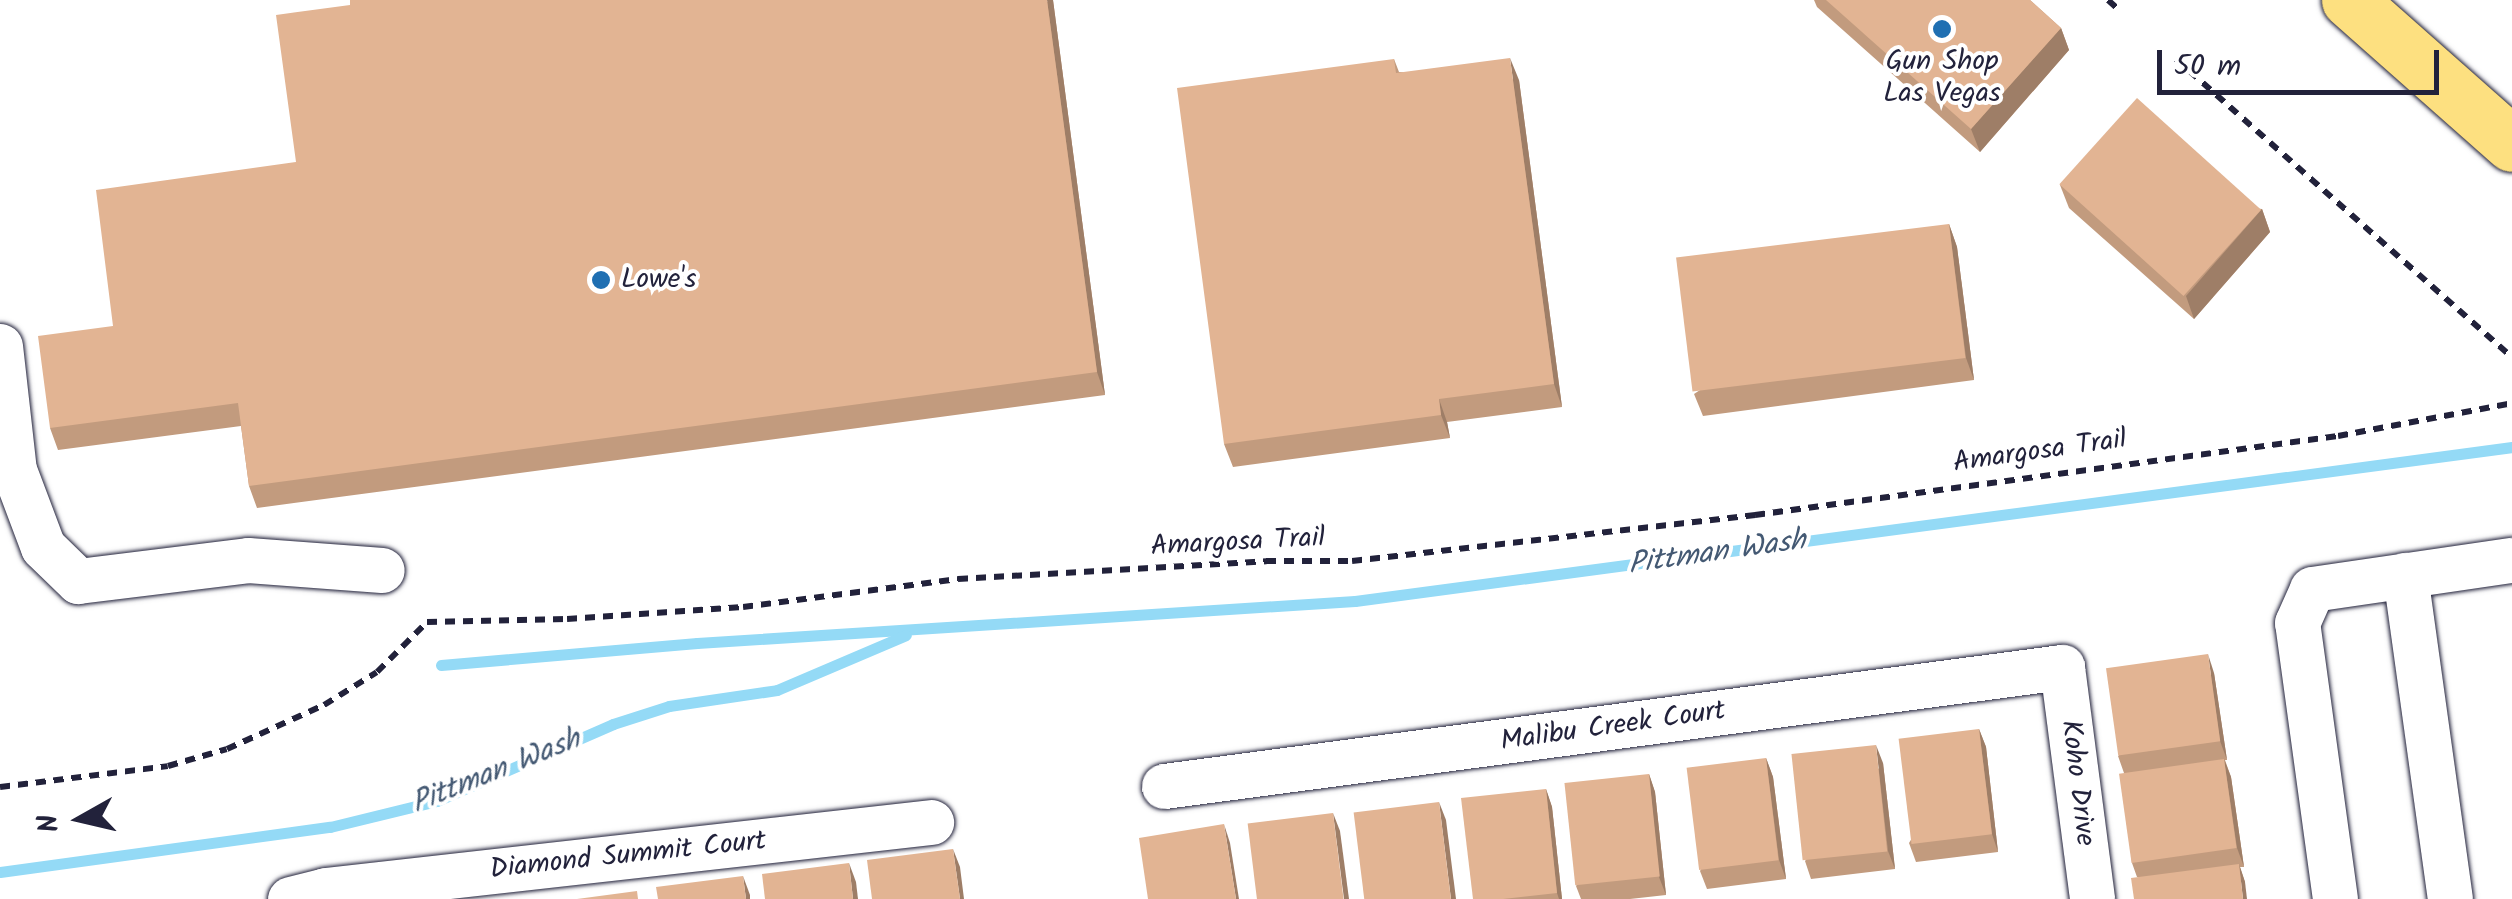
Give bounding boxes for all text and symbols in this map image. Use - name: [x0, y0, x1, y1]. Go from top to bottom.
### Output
- marker: Gun Shop Las Vegas: [1931, 18, 1953, 40]
- scale bar: [2162, 30, 2444, 92]
- text: 50 m: [2174, 43, 2241, 91]
- place label: Gun Shop Las Vegas: [1883, 45, 2001, 111]
- place label: Lowe's: [621, 263, 696, 297]
- marker: Lowe's: [590, 269, 612, 291]
- street label: Amargosa Trail: [1951, 423, 2129, 481]
- street label: Amargosa Trail: [1150, 522, 1326, 564]
- water label: Pittman Wash: [1626, 523, 1808, 583]
- street label: Malibu Creek Court: [1498, 695, 1728, 759]
- street label: Koho Drive: [2053, 718, 2101, 848]
- water label: Pittman Wash: [406, 722, 586, 822]
- north arrow: [30, 769, 130, 869]
- text: N: [26, 811, 73, 835]
- street label: Diamond Summit Court: [488, 825, 768, 887]

